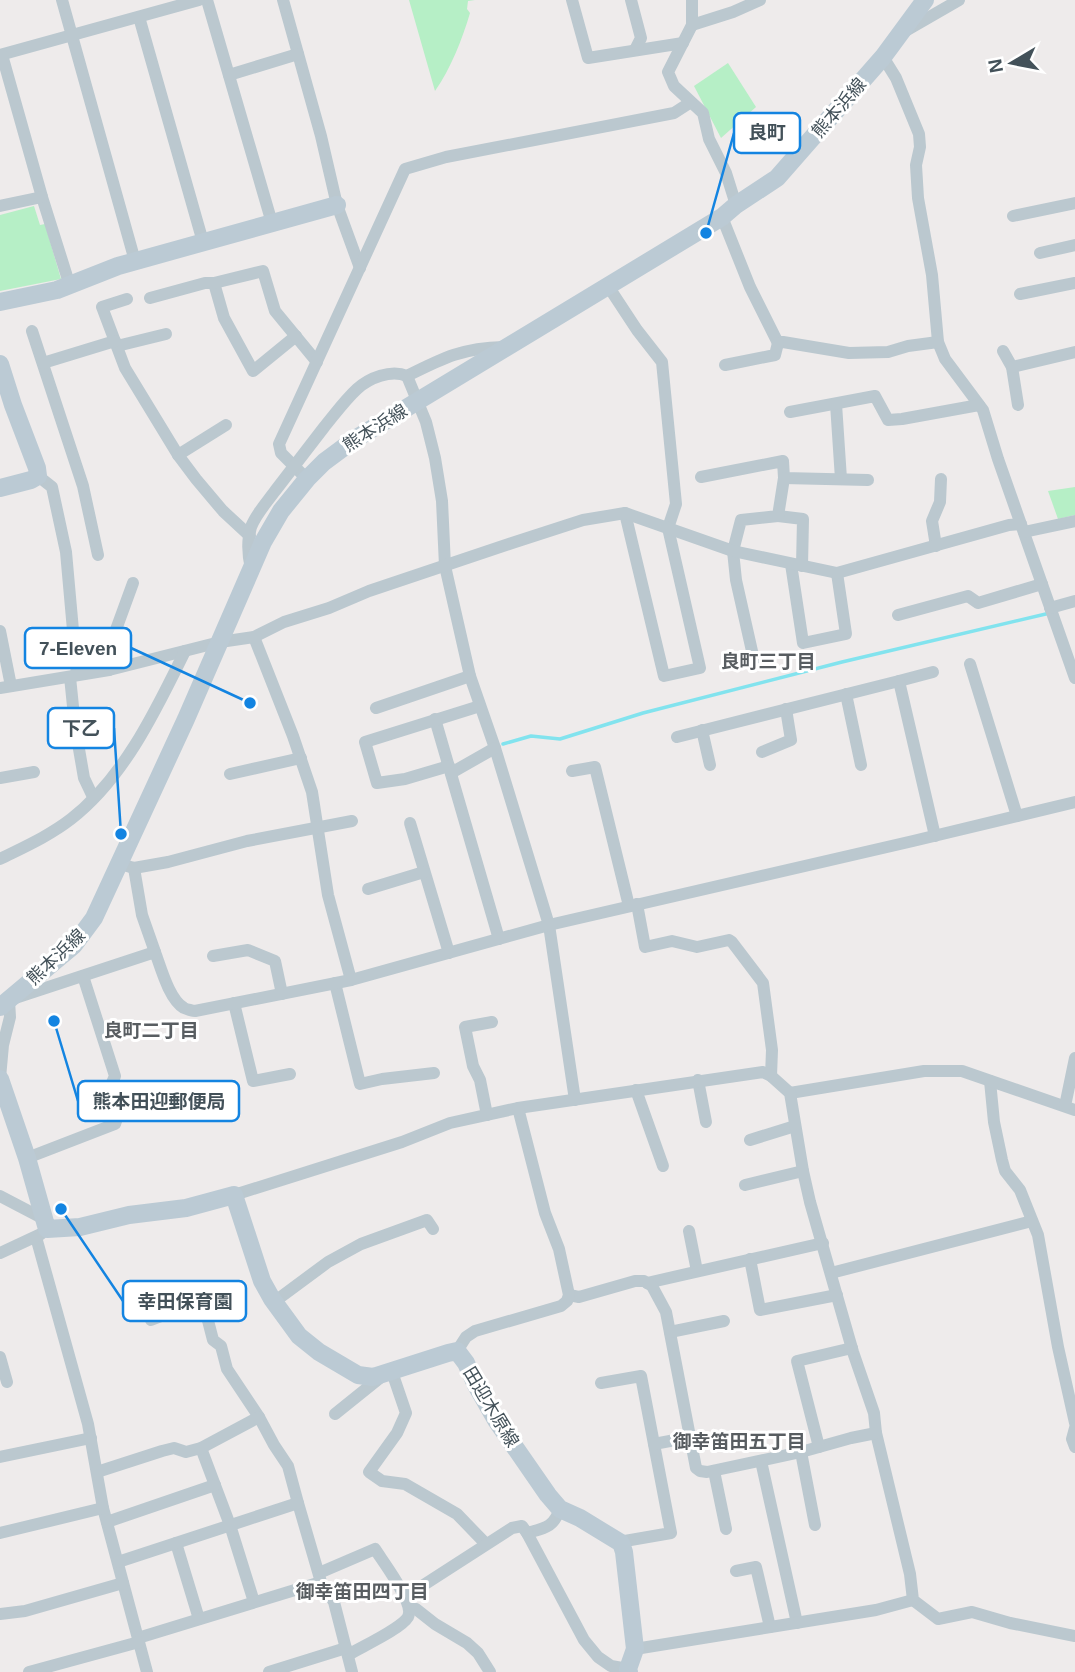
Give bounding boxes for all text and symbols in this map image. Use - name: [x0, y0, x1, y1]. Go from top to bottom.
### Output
- north arrow: [977, 28, 1047, 98]
- text: N: [984, 57, 1007, 74]
- street label: 熊本浜線: [808, 74, 870, 142]
- callout: 良町: [734, 113, 800, 153]
- text: 良町: [748, 122, 786, 143]
- street label: 熊本浜線: [339, 400, 411, 456]
- callout: 7-Eleven: [25, 628, 131, 668]
- text: 7-Eleven: [39, 638, 117, 659]
- district label: 良町三丁目: [720, 651, 816, 672]
- callout: 下乙: [48, 708, 114, 748]
- text: 下乙: [62, 718, 100, 739]
- street label: 熊本浜線: [23, 925, 89, 989]
- district label: 良町二丁目: [103, 1020, 199, 1041]
- callout: 熊本田迎郵便局: [78, 1081, 239, 1121]
- text: 熊本田迎郵便局: [92, 1091, 226, 1112]
- callout: 幸田保育園: [123, 1281, 246, 1321]
- text: 幸田保育園: [137, 1291, 233, 1312]
- street label: 田迎木原線: [459, 1363, 523, 1451]
- district label: 御幸笛田五丁目: [672, 1431, 806, 1452]
- district label: 御幸笛田四丁目: [295, 1581, 429, 1602]

